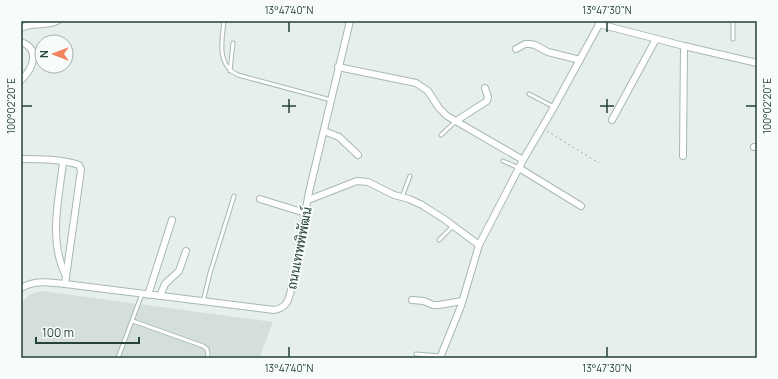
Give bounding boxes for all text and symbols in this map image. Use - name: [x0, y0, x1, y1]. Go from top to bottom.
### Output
- text: 13°47'40"N: [265, 3, 313, 17]
- text: 13°47'30"N: [582, 3, 632, 17]
- north arrow: [34, 34, 74, 74]
- text: N: [36, 50, 51, 58]
- text: 100°02'20"E: [4, 78, 18, 134]
- text: 100°02'20"E: [760, 78, 774, 134]
- street label: ถนนเทพพิพัฒน์: [282, 205, 316, 291]
- scale bar: [36, 319, 139, 345]
- text: 100 m: [42, 324, 74, 341]
- text: 13°47'40"N: [265, 361, 313, 375]
- text: 13°47'30"N: [582, 361, 632, 375]

